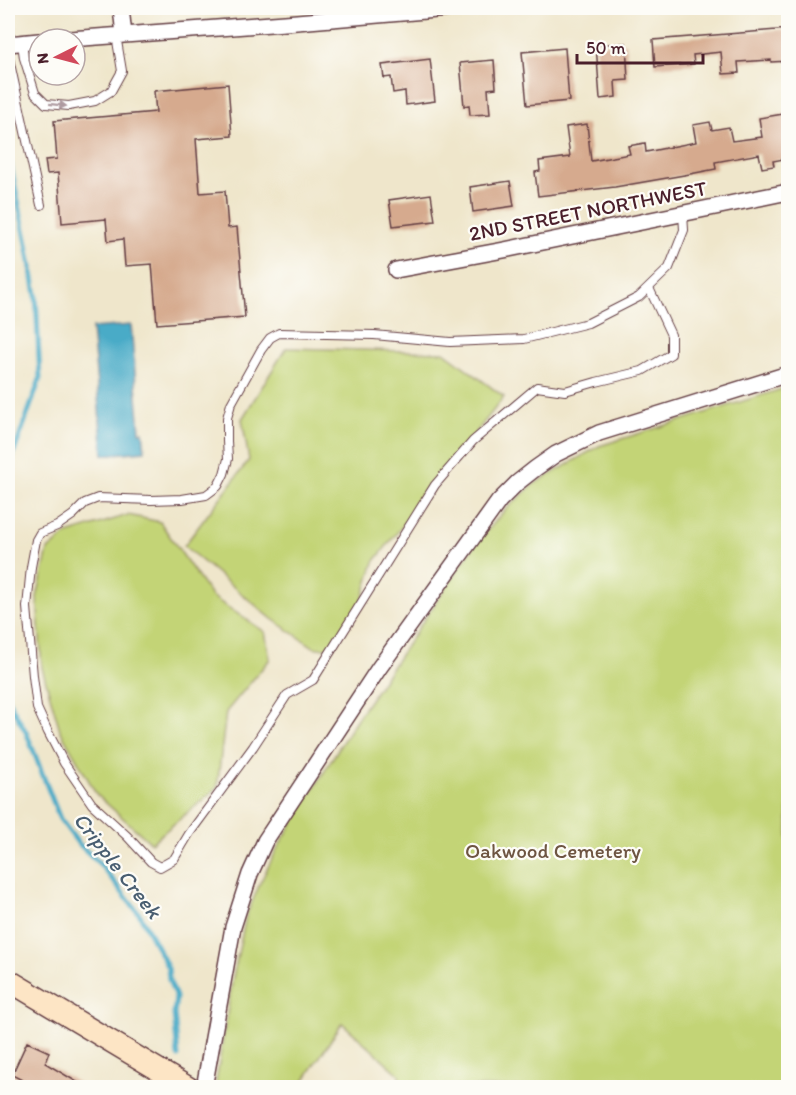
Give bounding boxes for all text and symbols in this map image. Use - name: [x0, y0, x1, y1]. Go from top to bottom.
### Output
- north arrow: [27, 27, 87, 87]
- scale bar: [577, 27, 703, 65]
- text: 50 m: [586, 37, 626, 59]
- text: N: [33, 52, 53, 65]
- one-way arrow: [49, 100, 68, 110]
- street label: 2ND STREET NORTHWEST: [467, 175, 709, 246]
- water label: Cripple Creek: [68, 807, 168, 925]
- park label: Oakwood Cemetery: [465, 838, 641, 863]

